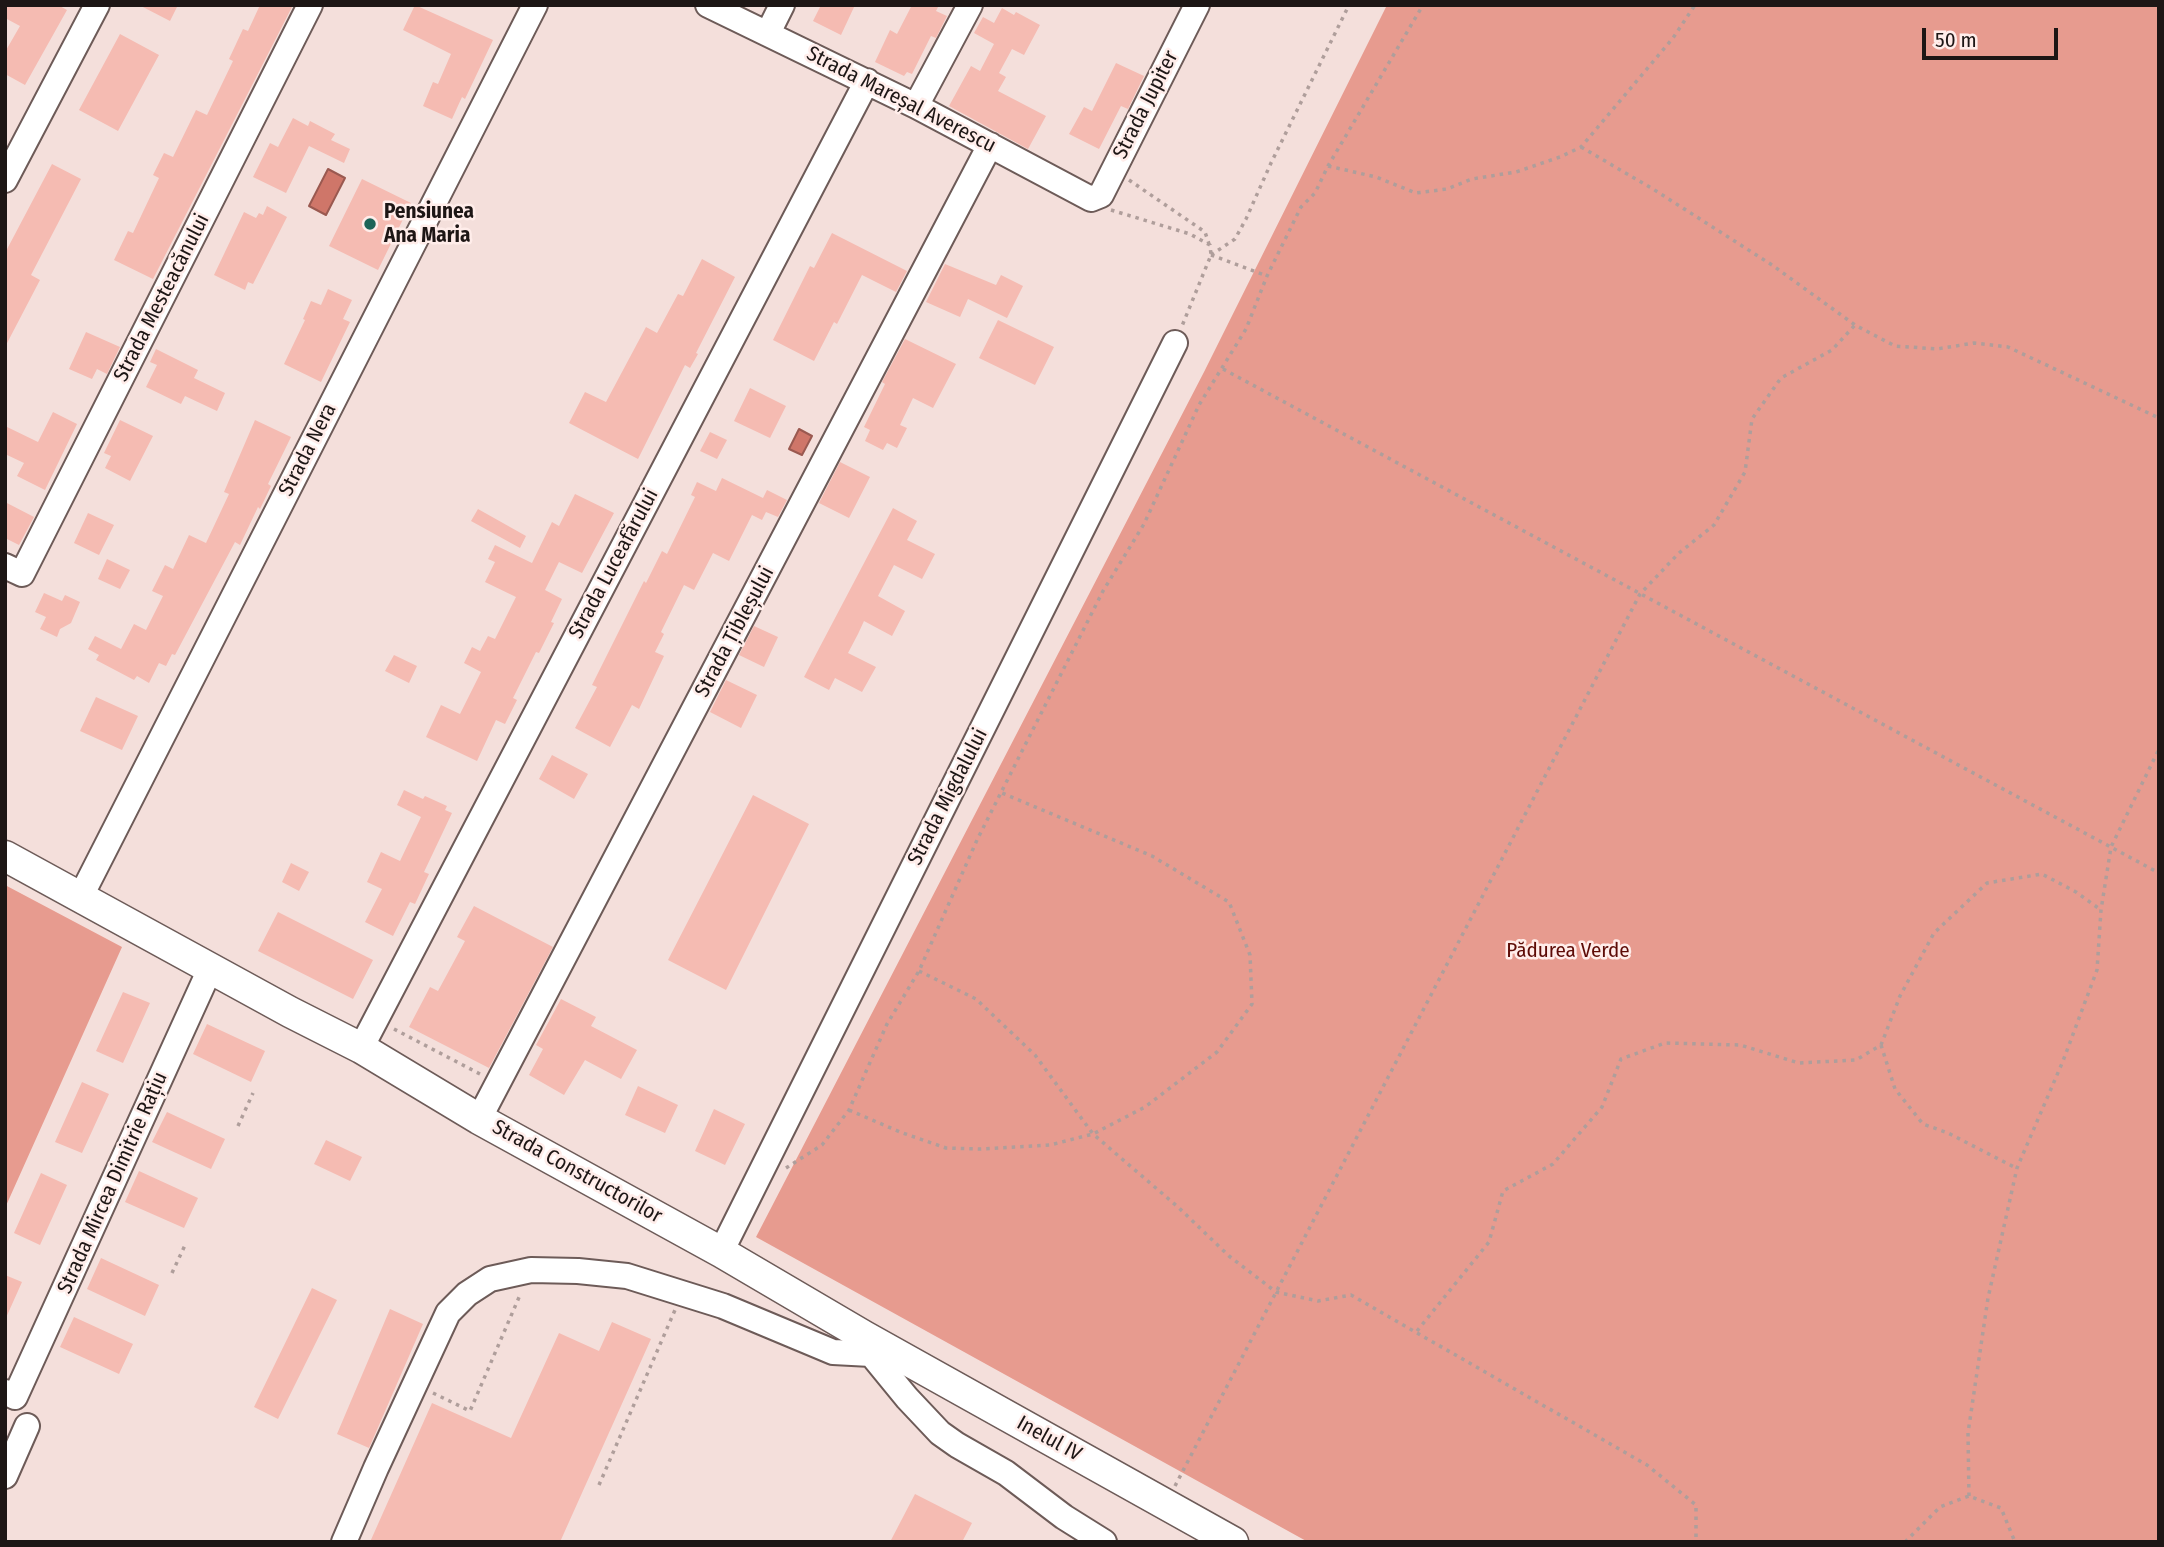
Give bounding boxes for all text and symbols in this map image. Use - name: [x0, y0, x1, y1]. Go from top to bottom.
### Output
- scale bar: [1926, 14, 2062, 58]
- text: 50 m: [1935, 27, 1977, 53]
- street label: Strada Mareșal Averescu: [802, 41, 1000, 159]
- street label: Strada Jupiter: [1108, 47, 1184, 163]
- place label: Pensiunea Ana Maria: [384, 199, 474, 249]
- street label: Strada Mesteacănului: [109, 210, 215, 386]
- marker: Pensiunea Ana Maria: [362, 216, 378, 232]
- street label: Strada Nera: [274, 399, 342, 501]
- street label: Strada Luceafărului: [564, 485, 664, 643]
- street label: Strada Țibleșului: [690, 562, 780, 702]
- street label: Strada Migdalului: [903, 724, 993, 870]
- park label: Pădurea Verde: [1506, 938, 1630, 964]
- street label: Strada Mircea Dimitrie Rațiu: [53, 1068, 173, 1298]
- street label: Strada Constructorilor: [488, 1115, 666, 1229]
- street label: Inelul IV: [1012, 1411, 1086, 1467]

